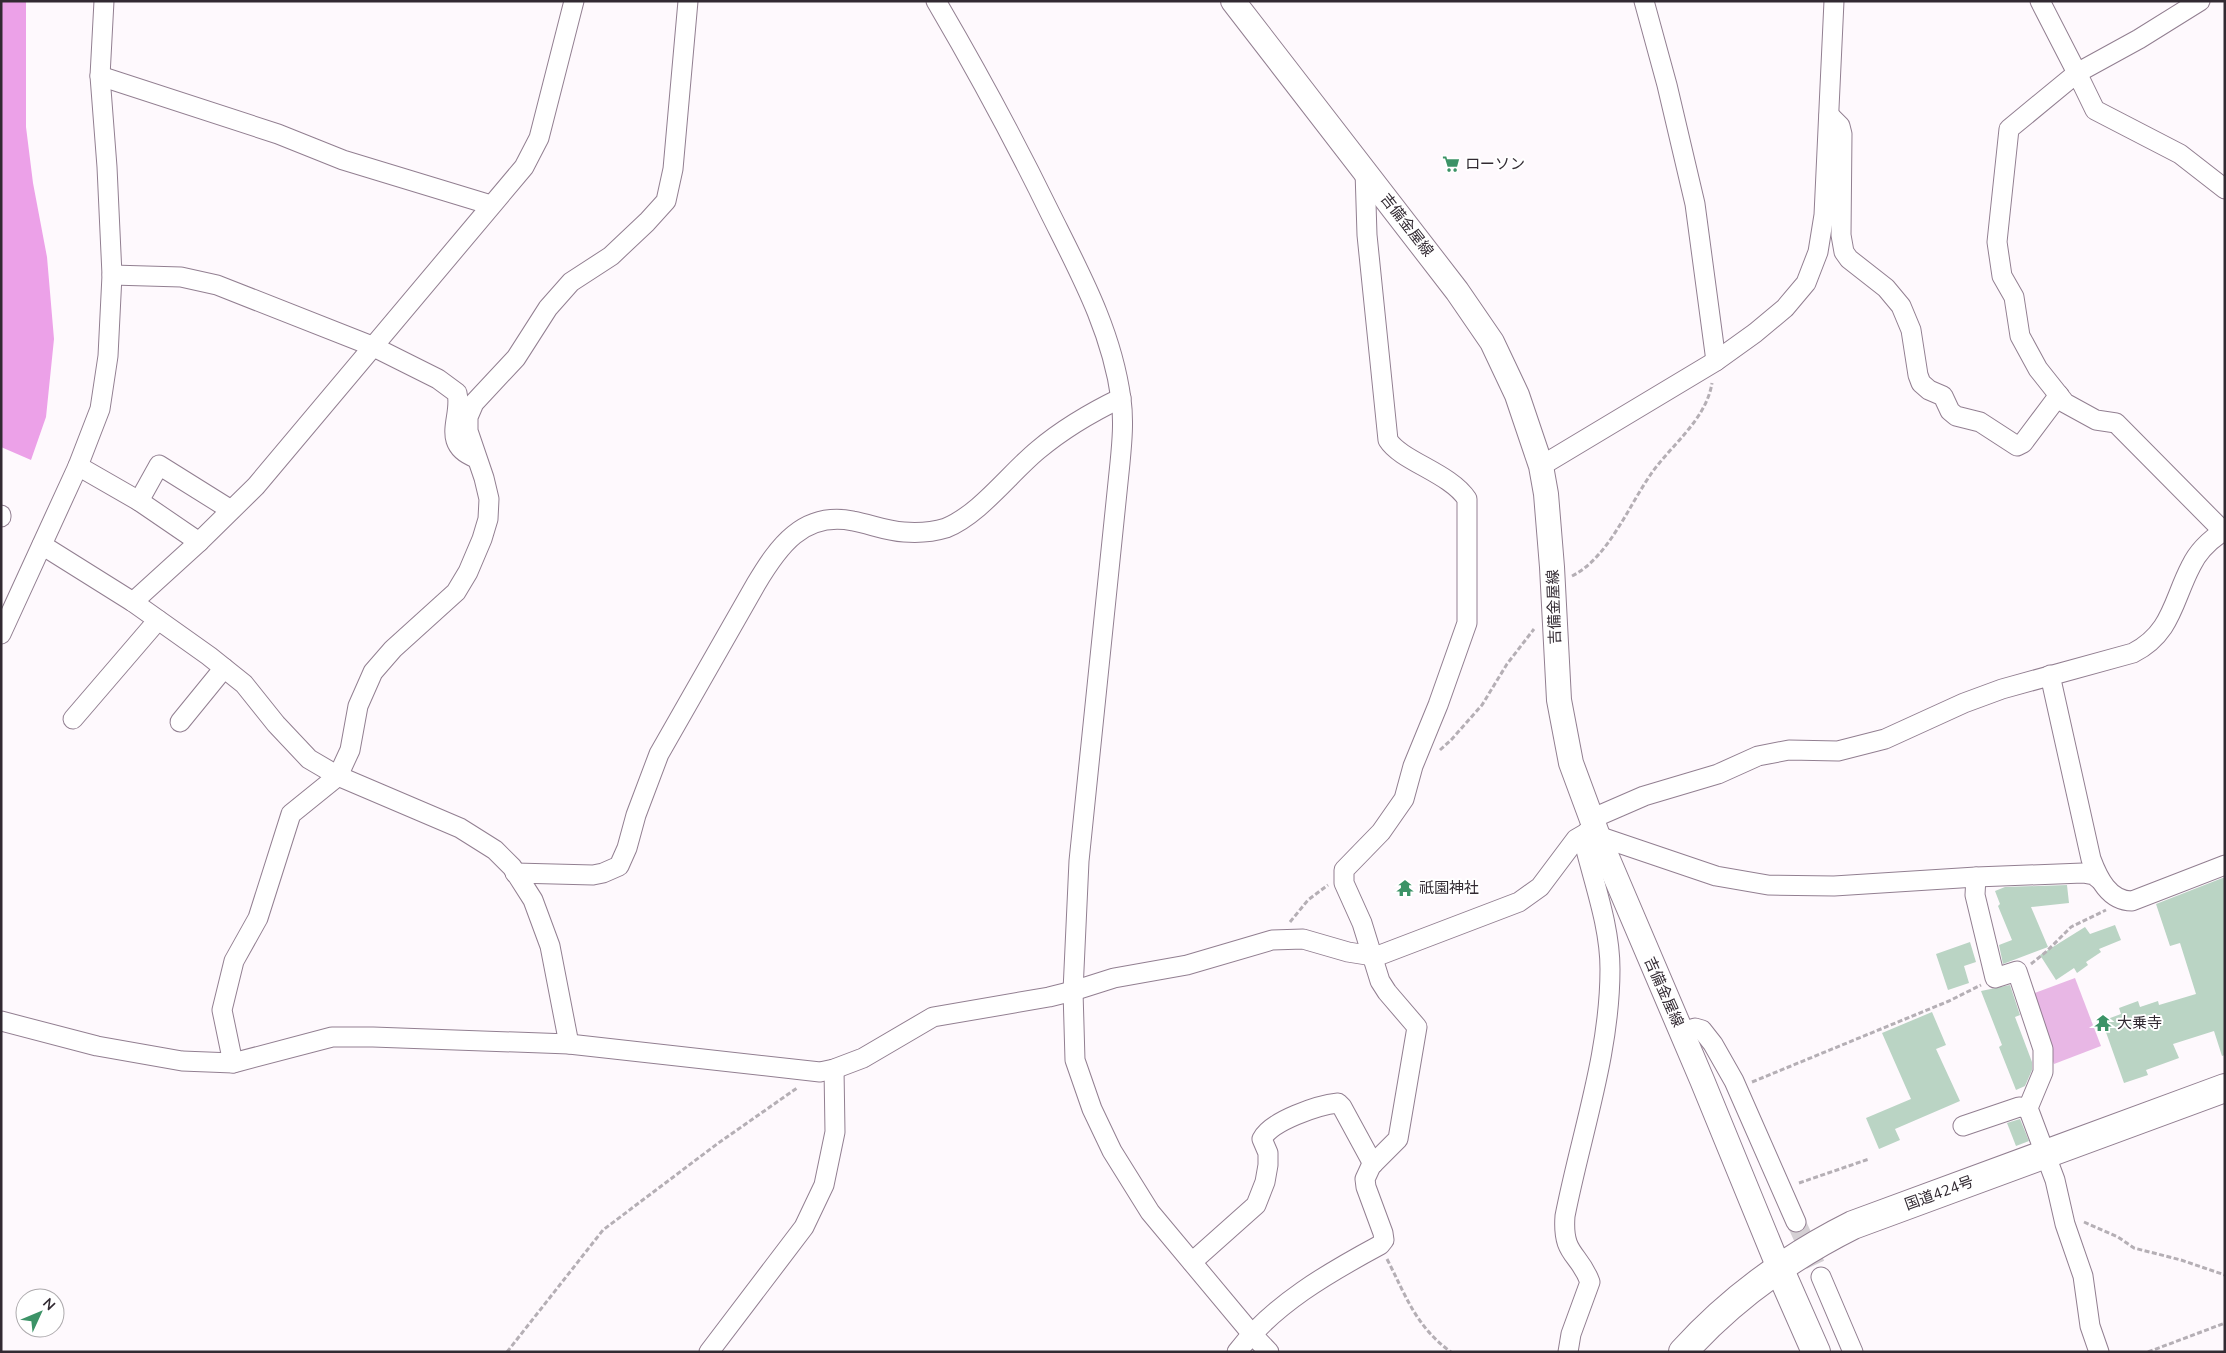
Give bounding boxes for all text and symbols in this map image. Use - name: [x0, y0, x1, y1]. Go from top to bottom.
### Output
- supermarket icon: ローソン: [1441, 154, 1461, 174]
- place label: ローソン: [1465, 154, 1525, 174]
- street label: 吉備金屋線: [1376, 189, 1438, 261]
- street label: 吉備金屋線: [1543, 569, 1565, 645]
- temple icon: 祇園神社: [1395, 878, 1415, 898]
- place label: 祇園神社: [1419, 878, 1479, 898]
- street label: 吉備金屋線: [1640, 954, 1688, 1030]
- temple icon: 大乗寺: [2093, 1013, 2113, 1033]
- place label: 大乗寺: [2117, 1013, 2162, 1033]
- street label: 国道424号: [1902, 1171, 1976, 1215]
- north arrow: [15, 1288, 65, 1338]
- text: N: [39, 1294, 59, 1315]

